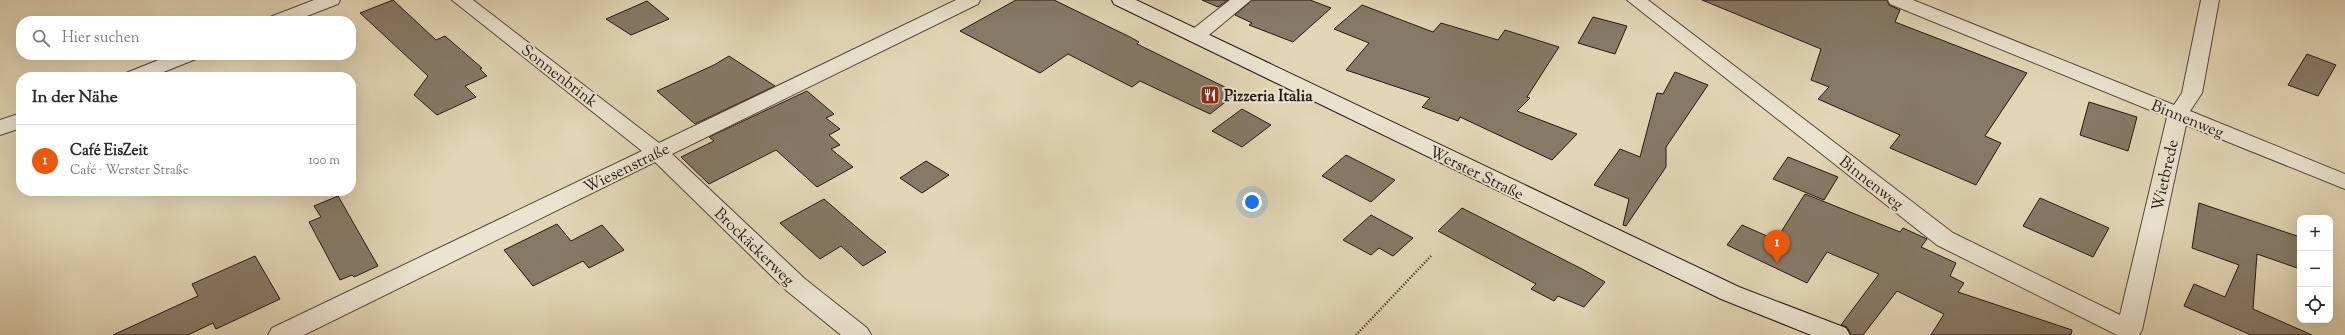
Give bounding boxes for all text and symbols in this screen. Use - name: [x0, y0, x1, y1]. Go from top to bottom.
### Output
- search box: [16, 16, 356, 60]
- icon: search: [30, 27, 52, 49]
- text: Hier suchen: [62, 28, 140, 49]
- street label: Sonnenbrink: [515, 40, 602, 114]
- restaurant icon: Pizzeria Italia: [1199, 84, 1221, 106]
- text: In der Nähe: [32, 86, 118, 110]
- place label: Pizzeria Italia: [1224, 86, 1313, 109]
- street label: Binnenweg: [2147, 95, 2227, 145]
- street label: Wietbrede: [2147, 138, 2186, 213]
- street label: Wiesenstraße: [580, 139, 674, 200]
- text: Café EisZeit: [70, 141, 148, 162]
- street label: Werster Straße: [1425, 141, 1527, 207]
- street label: Binnenweg: [1833, 151, 1908, 217]
- text: 1: [43, 152, 47, 170]
- text: 100 m: [308, 152, 340, 170]
- text: Café · Werster Straße: [70, 162, 189, 180]
- your location: [1242, 192, 1262, 212]
- street label: Brockäckerweg: [708, 204, 799, 292]
- map controls: [2297, 215, 2333, 323]
- button: +: [2297, 215, 2333, 251]
- pin: 1: [1764, 230, 1790, 263]
- button: −: [2297, 251, 2333, 287]
- button: locate: [2297, 287, 2333, 323]

